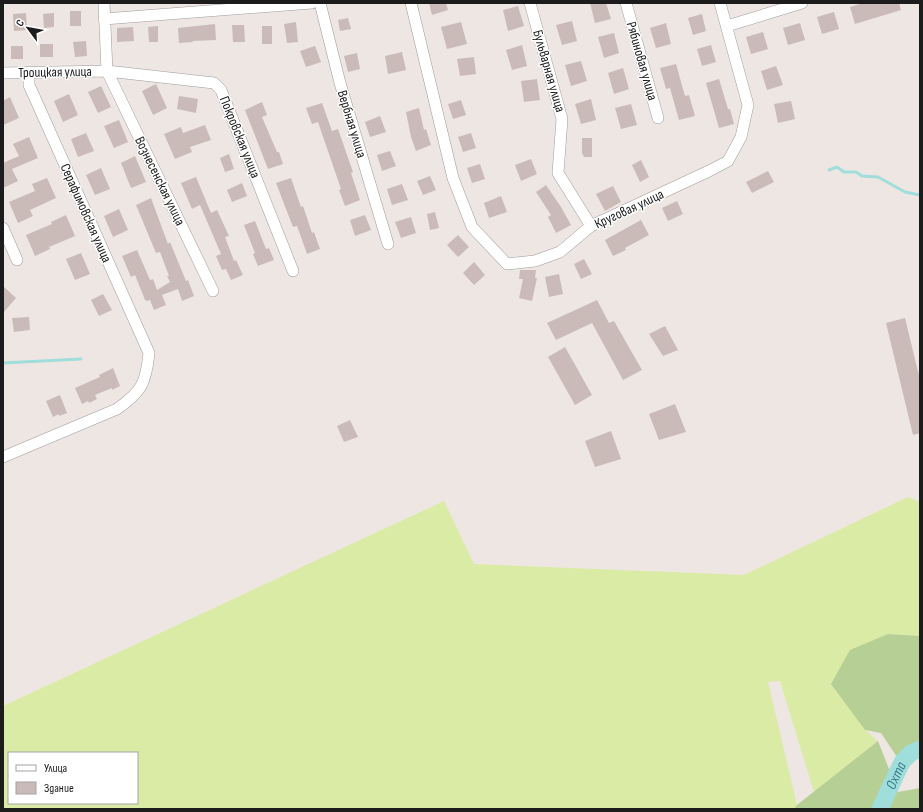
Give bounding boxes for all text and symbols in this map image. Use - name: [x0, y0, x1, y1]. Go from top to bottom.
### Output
- north arrow: [8, 8, 48, 48]
- text: С: [13, 17, 27, 29]
- street label: Рябиновая улица: [623, 20, 661, 102]
- street label: Бульварная улица: [529, 28, 569, 114]
- street label: Троицкая улица: [18, 63, 92, 81]
- street label: Вербная улица: [334, 88, 370, 160]
- street label: Покровская улица: [216, 94, 264, 180]
- street label: Вознесенская улица: [131, 134, 189, 228]
- street label: Серафимовская улица: [57, 161, 115, 265]
- street label: Круговая улица: [592, 186, 666, 232]
- legend: [8, 752, 138, 804]
- water label: Охта: [881, 759, 910, 792]
- text: Улица: [44, 761, 68, 776]
- text: Здание: [44, 781, 74, 796]

